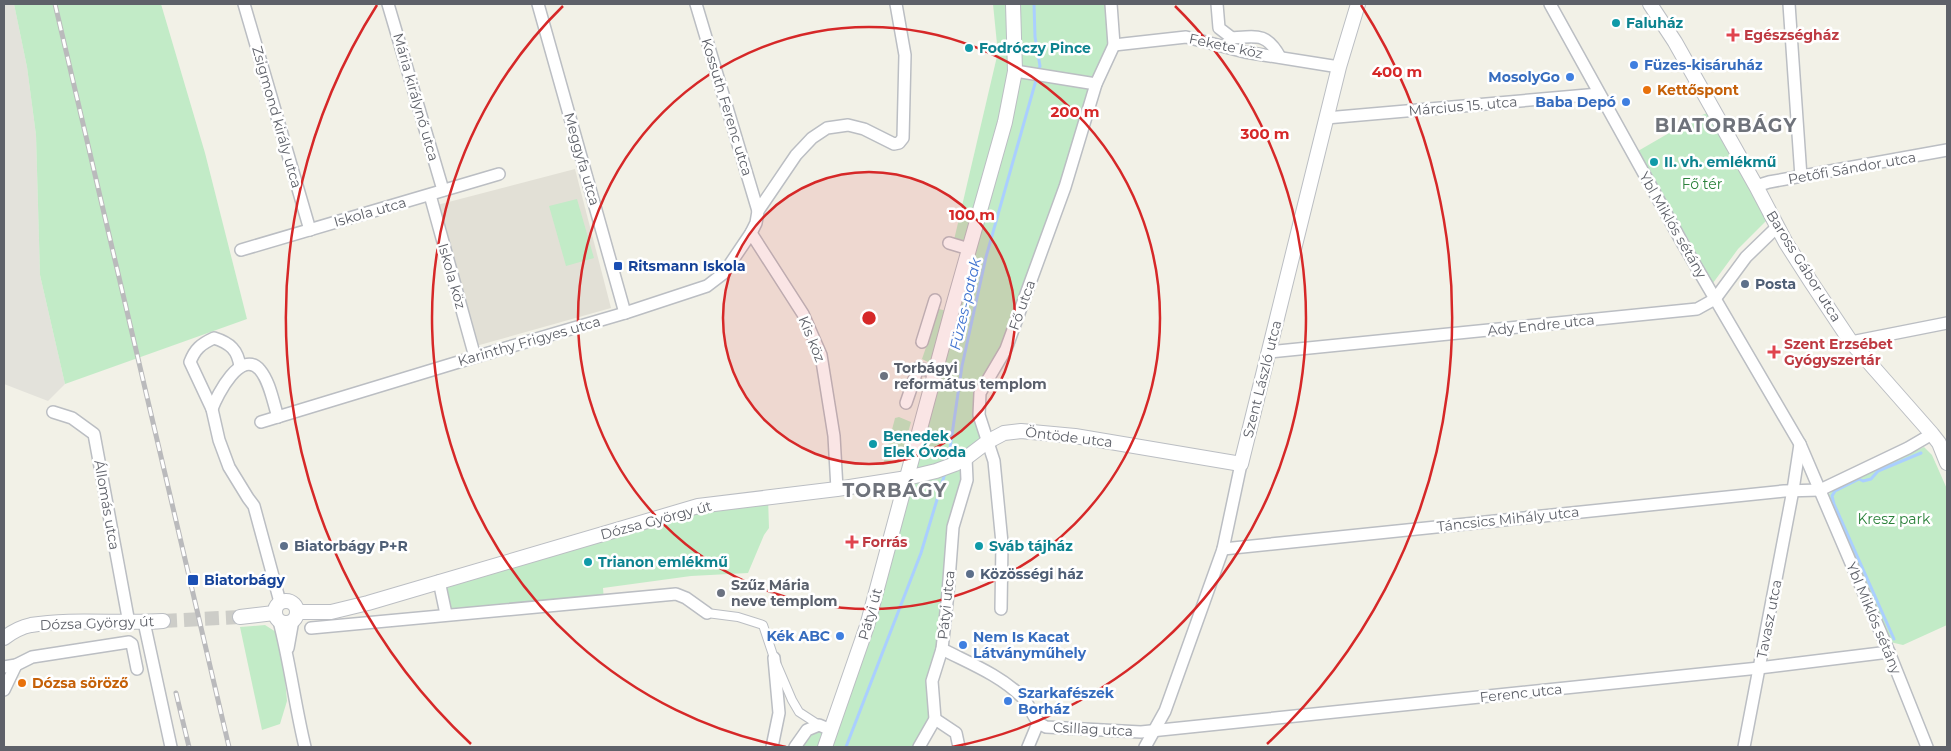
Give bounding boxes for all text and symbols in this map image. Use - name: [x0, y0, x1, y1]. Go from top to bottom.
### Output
- place label: Faluház: [1626, 14, 1684, 32]
- marker: Faluház: [1610, 17, 1622, 29]
- place label: Egészségház: [1744, 26, 1839, 44]
- marker: Egészségház: [1726, 28, 1740, 42]
- street label: Fekete köz: [1187, 29, 1265, 63]
- street label: Mária királynő utca: [389, 31, 443, 163]
- street label: Kossuth Ferenc utca: [697, 36, 757, 178]
- place label: Fodróczy Pince: [979, 39, 1091, 57]
- marker: Fodróczy Pince: [963, 42, 975, 54]
- street label: Zsigmond király utca: [248, 44, 306, 190]
- place label: Füzes-kisáruház: [1644, 56, 1763, 74]
- marker: Füzes-kisáruház: [1628, 59, 1640, 71]
- text: 400 m: [1372, 62, 1422, 81]
- place label: MosolyGo: [1488, 68, 1560, 86]
- marker: MosolyGo: [1564, 71, 1576, 83]
- place label: Kettőspont: [1657, 81, 1739, 99]
- marker: Kettőspont: [1641, 84, 1653, 96]
- street label: Március 15. utca: [1408, 92, 1518, 120]
- place label: Baba Depó: [1535, 93, 1616, 111]
- marker: Baba Depó: [1620, 96, 1632, 108]
- text: 200 m: [1050, 102, 1100, 121]
- street label: Meggyfa utca: [560, 110, 604, 208]
- district label: BIATORBÁGY: [1655, 114, 1797, 137]
- text: 300 m: [1239, 124, 1290, 143]
- street label: Petőfi Sándor utca: [1787, 148, 1917, 188]
- place label: II. vh. emlékmű: [1664, 153, 1776, 171]
- marker: II. vh. emlékmű: [1648, 156, 1660, 168]
- street label: Ybl Miklós sétány: [1635, 169, 1711, 282]
- park label: Fő tér: [1682, 175, 1723, 193]
- street label: Iskola utca: [332, 193, 408, 231]
- text: 100 m: [949, 205, 995, 224]
- street label: Baross Gábor utca: [1762, 207, 1846, 325]
- street label: Iskola köz: [434, 241, 470, 311]
- water label: Füzes-patak: [945, 255, 985, 352]
- place label: Ritsmann Iskola: [628, 257, 746, 275]
- marker: Ritsmann Iskola: [612, 260, 624, 272]
- place label: Posta: [1755, 275, 1796, 293]
- street label: Fő utca: [1005, 277, 1039, 333]
- marker: Posta: [1739, 278, 1751, 290]
- centre of rings: [860, 309, 878, 327]
- street label: Ady Endre utca: [1487, 310, 1595, 340]
- street label: Karinthy Frigyes utca: [456, 312, 602, 370]
- street label: Kis köz: [795, 313, 829, 365]
- street label: Szent László utca: [1239, 318, 1285, 440]
- place label: Szent Erzsébet Gyógyszertár: [1784, 335, 1893, 369]
- marker: Szent Erzsébet Gyógyszertár: [1768, 346, 1780, 358]
- place label: Torbágyi református templom: [894, 359, 1047, 393]
- marker: Torbágyi református templom: [878, 370, 890, 382]
- street label: Öntöde utca: [1024, 423, 1114, 451]
- place label: Benedek Elek Óvoda: [883, 427, 966, 461]
- marker: Benedek Elek Óvoda: [867, 438, 879, 450]
- street label: Állomás utca: [90, 459, 124, 551]
- district label: TORBÁGY: [843, 479, 948, 502]
- street label: Dózsa György út: [598, 496, 714, 544]
- street label: Táncsics Mihály utca: [1436, 503, 1580, 535]
- park label: Kresz park: [1858, 510, 1931, 528]
- place label: Forrás: [862, 533, 908, 551]
- marker: Forrás: [846, 536, 858, 548]
- place label: Biatorbágy P+R: [294, 537, 408, 555]
- place label: Sváb tájház: [989, 537, 1073, 555]
- marker: Biatorbágy P+R: [278, 540, 290, 552]
- marker: Sváb tájház: [973, 540, 985, 552]
- place label: Trianon emlékmű: [598, 553, 728, 571]
- marker: Trianon emlékmű: [582, 556, 594, 568]
- street label: Ybl Miklós sétány: [1842, 559, 1906, 677]
- place label: Közösségi ház: [980, 565, 1084, 583]
- marker: Közösségi ház: [964, 568, 976, 580]
- street label: Pátyi utca: [933, 570, 959, 640]
- place label: Biatorbágy: [204, 571, 286, 589]
- marker: Biatorbágy: [186, 573, 200, 587]
- place label: Szűz Mária neve templom: [731, 576, 838, 610]
- street label: Tavasz utca: [1753, 578, 1785, 660]
- street label: Pátyi út: [854, 586, 886, 642]
- marker: Szűz Mária neve templom: [715, 587, 727, 599]
- street label: Dózsa György út: [40, 612, 155, 634]
- place label: Kék ABC: [766, 627, 830, 645]
- place label: Nem Is Kacat Látványműhely: [973, 628, 1087, 662]
- marker: Kék ABC: [834, 630, 846, 642]
- marker: Nem Is Kacat Látványműhely: [957, 639, 969, 651]
- place label: Dózsa söröző: [32, 674, 129, 692]
- marker: Dózsa söröző: [16, 677, 28, 689]
- street label: Ferenc utca: [1479, 680, 1563, 706]
- place label: Szarkafészek Borház: [1018, 684, 1115, 718]
- marker: Szarkafészek Borház: [1002, 695, 1014, 707]
- street label: Csillag utca: [1052, 718, 1134, 740]

